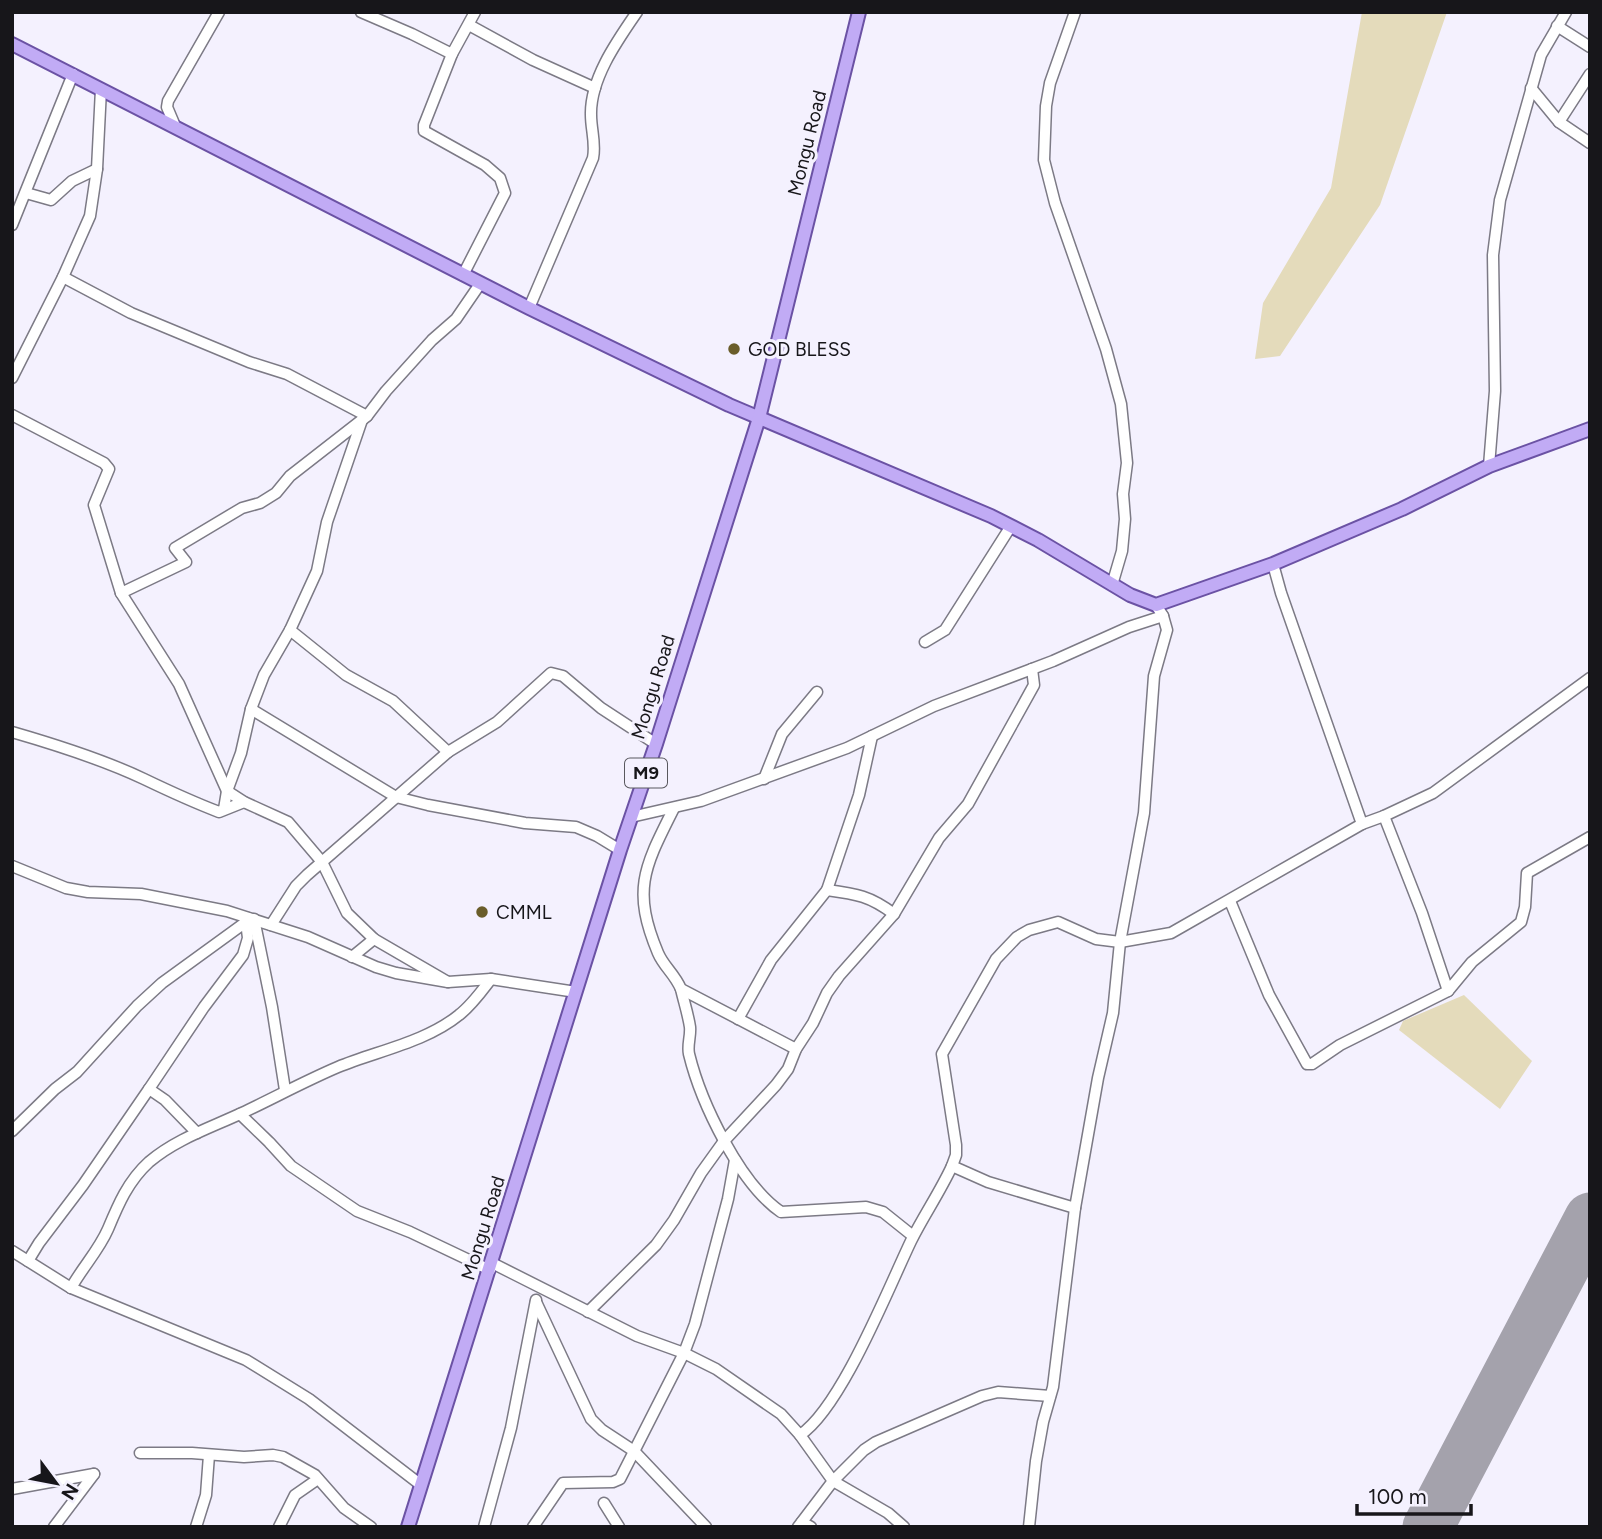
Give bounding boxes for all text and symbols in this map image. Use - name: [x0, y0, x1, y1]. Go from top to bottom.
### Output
- street label: Mongu Road: [783, 88, 831, 198]
- place label: GOD BLESS: [748, 338, 851, 361]
- marker: GOD BLESS: [726, 341, 742, 357]
- street label: Mongu Road: [626, 632, 680, 742]
- road number: M9: [625, 758, 667, 788]
- place label: CMML: [496, 901, 552, 924]
- marker: CMML: [474, 904, 490, 920]
- street label: Mongu Road: [456, 1173, 510, 1283]
- north arrow: [21, 1448, 91, 1518]
- scale bar: [1357, 1472, 1471, 1516]
- text: N: [56, 1479, 84, 1504]
- text: 100 m: [1368, 1484, 1427, 1509]

